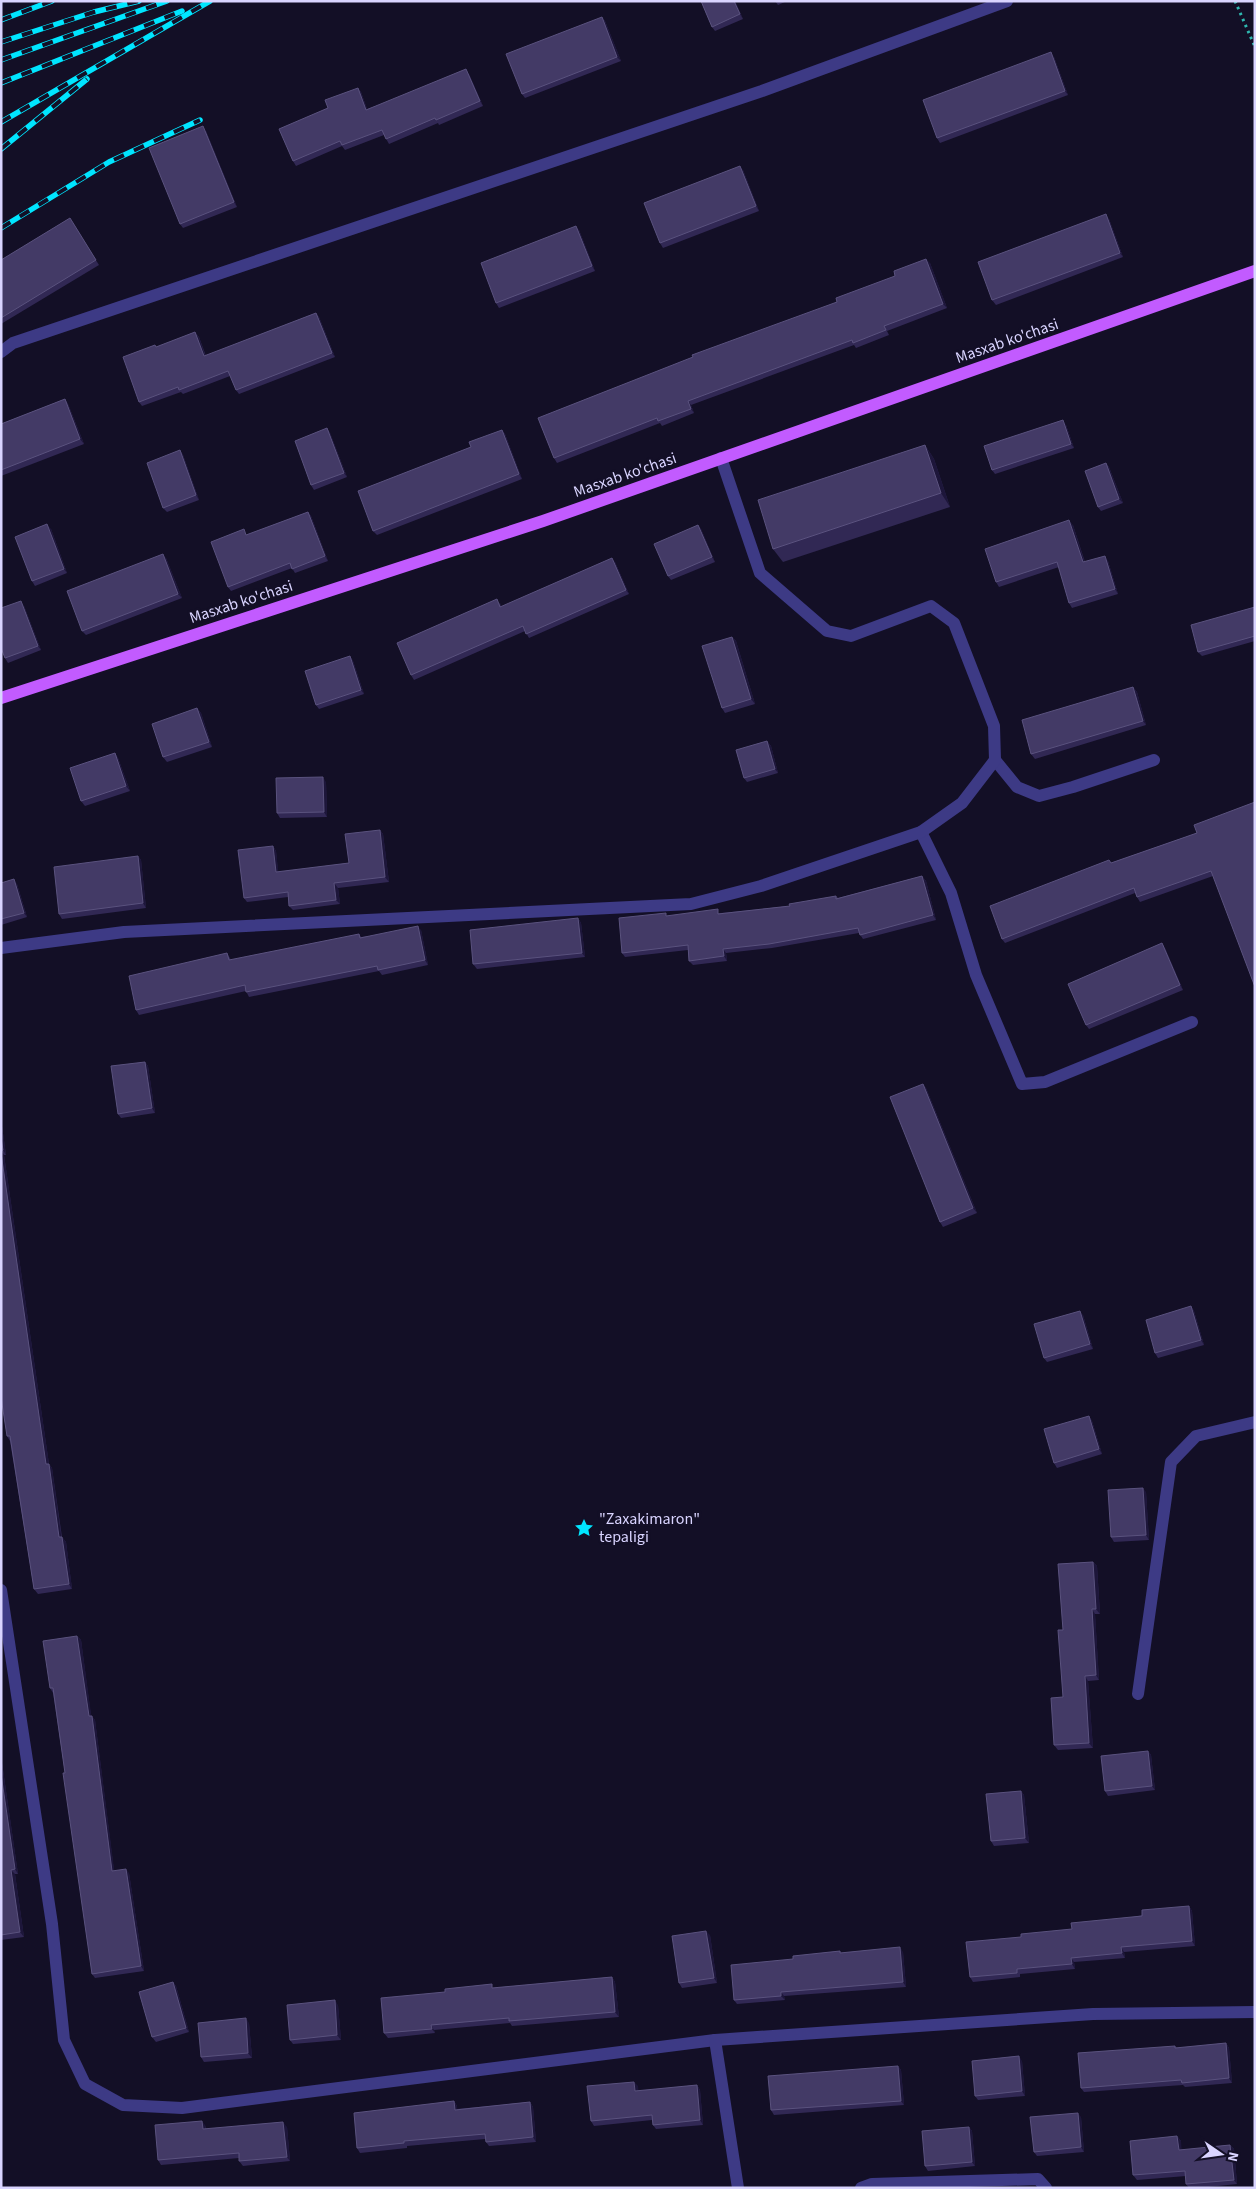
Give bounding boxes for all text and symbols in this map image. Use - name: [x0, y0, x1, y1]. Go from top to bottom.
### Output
- street label: Masxab ko'chasi: [953, 313, 1061, 369]
- street label: Masxab ko'chasi: [571, 447, 679, 503]
- street label: Masxab ko'chasi: [186, 575, 296, 629]
- place label: "Zaxakimaron" tepaligi: [599, 1508, 700, 1548]
- place icon: "Zaxakimaron" tepaligi: [573, 1517, 595, 1539]
- north arrow: [1196, 2129, 1246, 2179]
- text: N: [1222, 2150, 1243, 2163]

